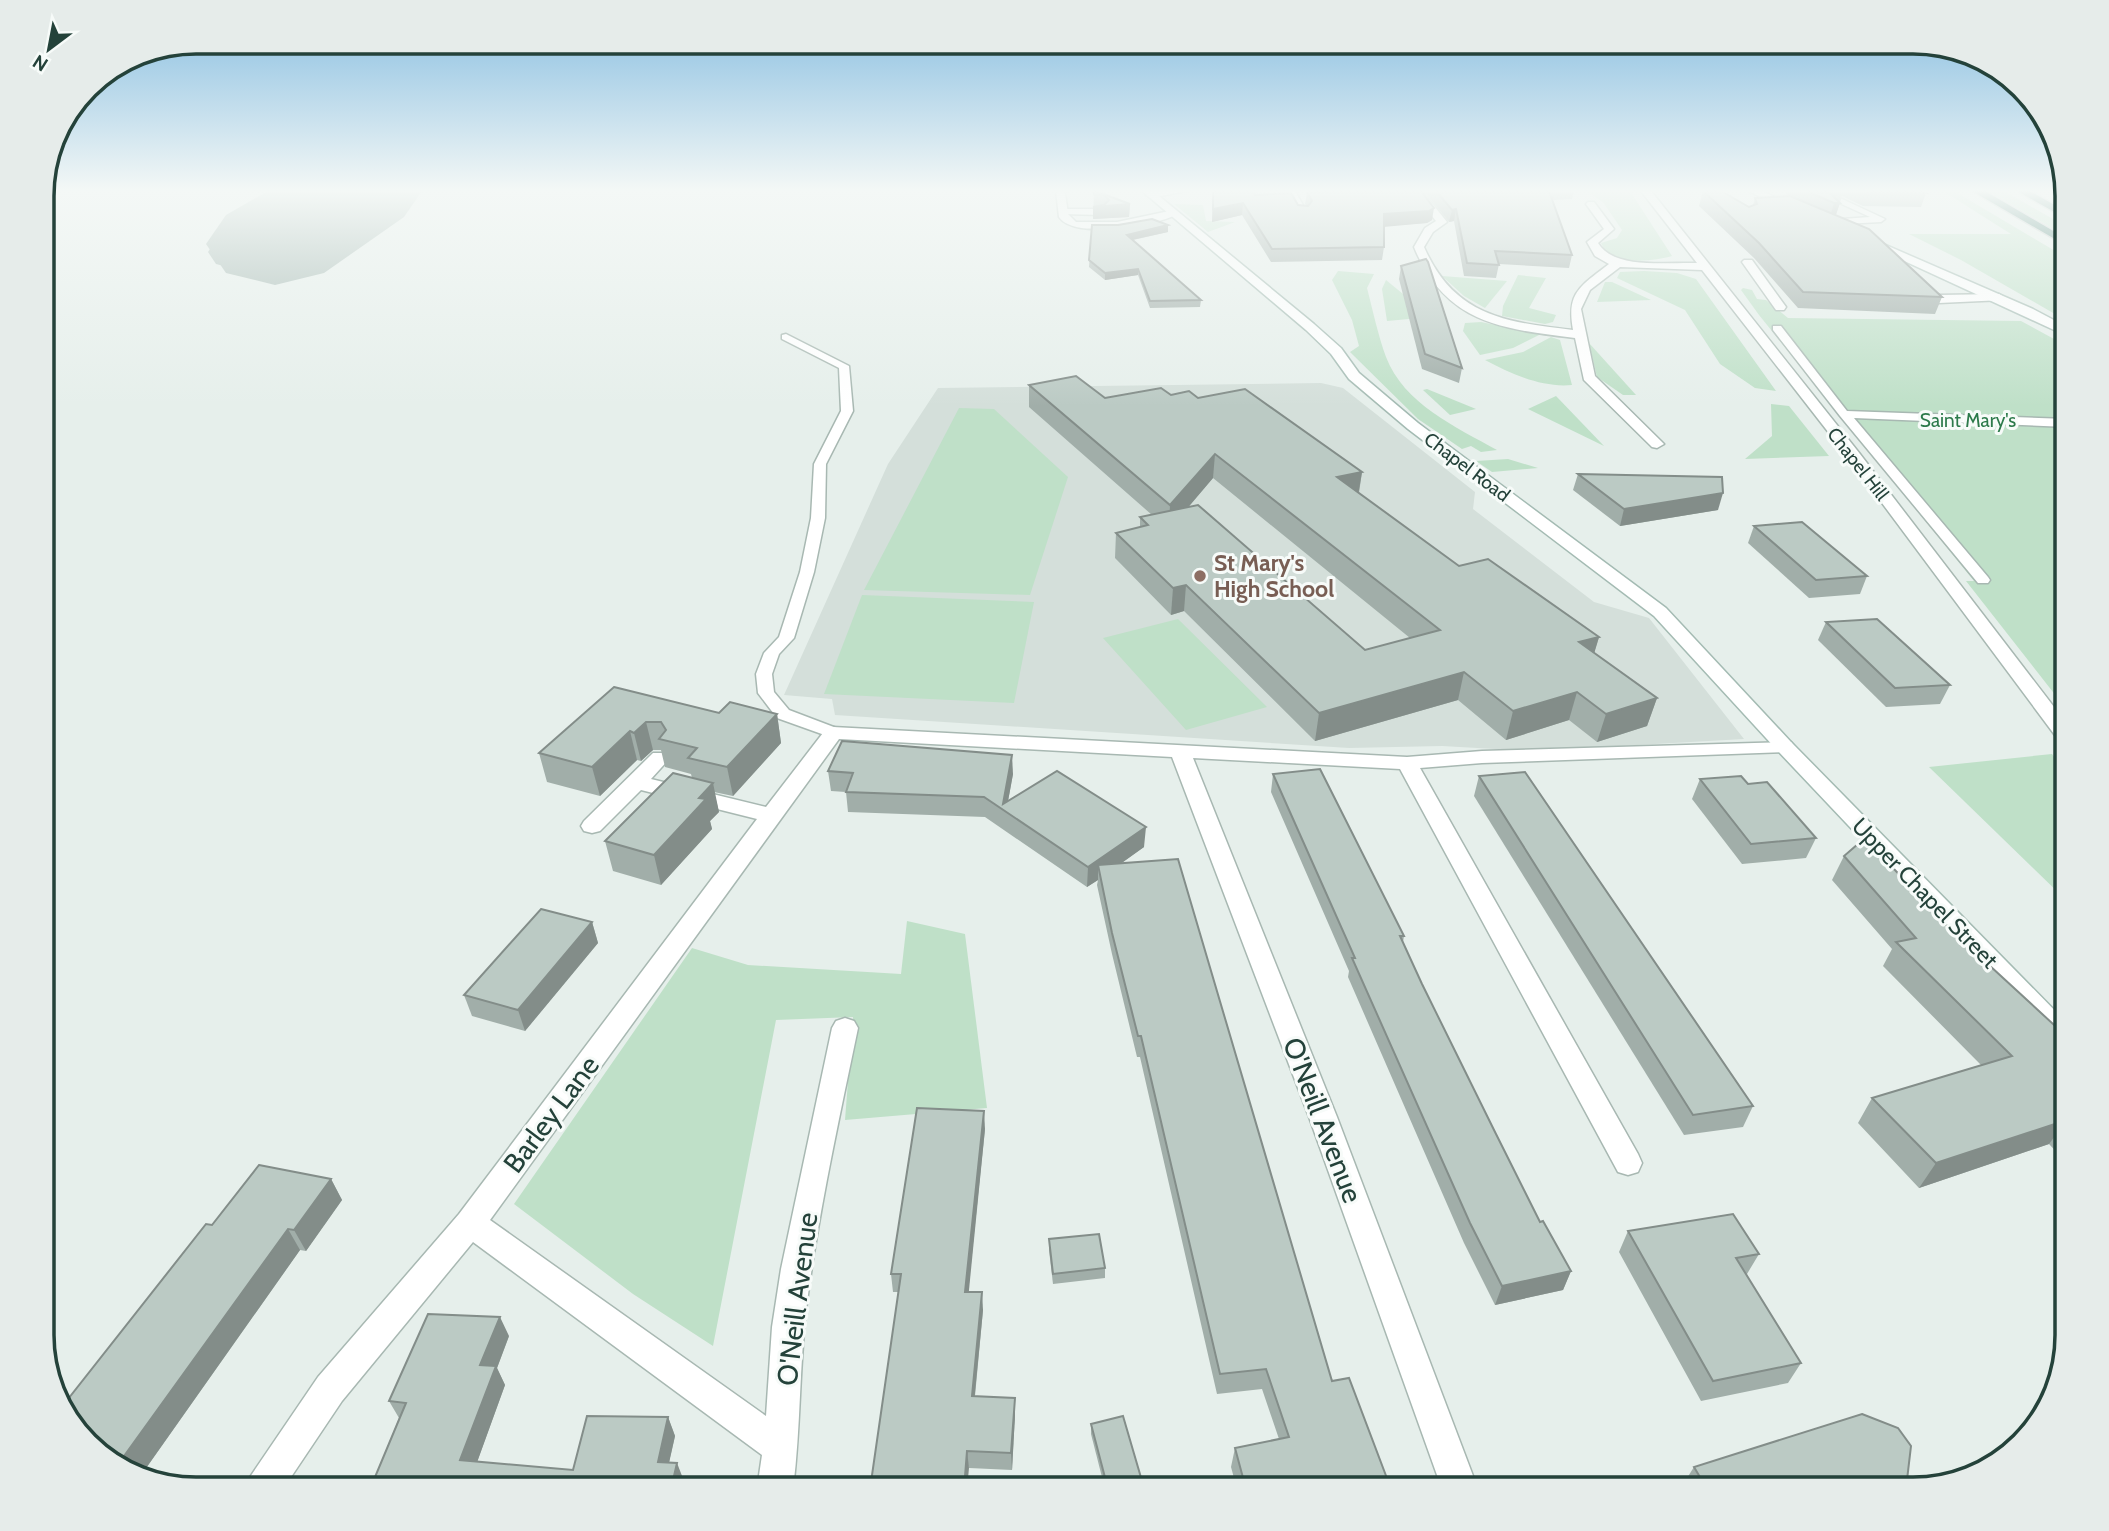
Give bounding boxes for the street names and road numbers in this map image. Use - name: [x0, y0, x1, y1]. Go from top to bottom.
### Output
- street label: Chapel Hill: [1822, 423, 1894, 506]
- street label: Chapel Road: [1420, 427, 1514, 507]
- street label: Upper Chapel Street: [1846, 812, 2004, 974]
- street label: O'Neill Avenue: [1276, 1033, 1370, 1207]
- street label: Barley Lane: [496, 1049, 606, 1179]
- street label: O'Neill Avenue: [770, 1210, 824, 1388]

